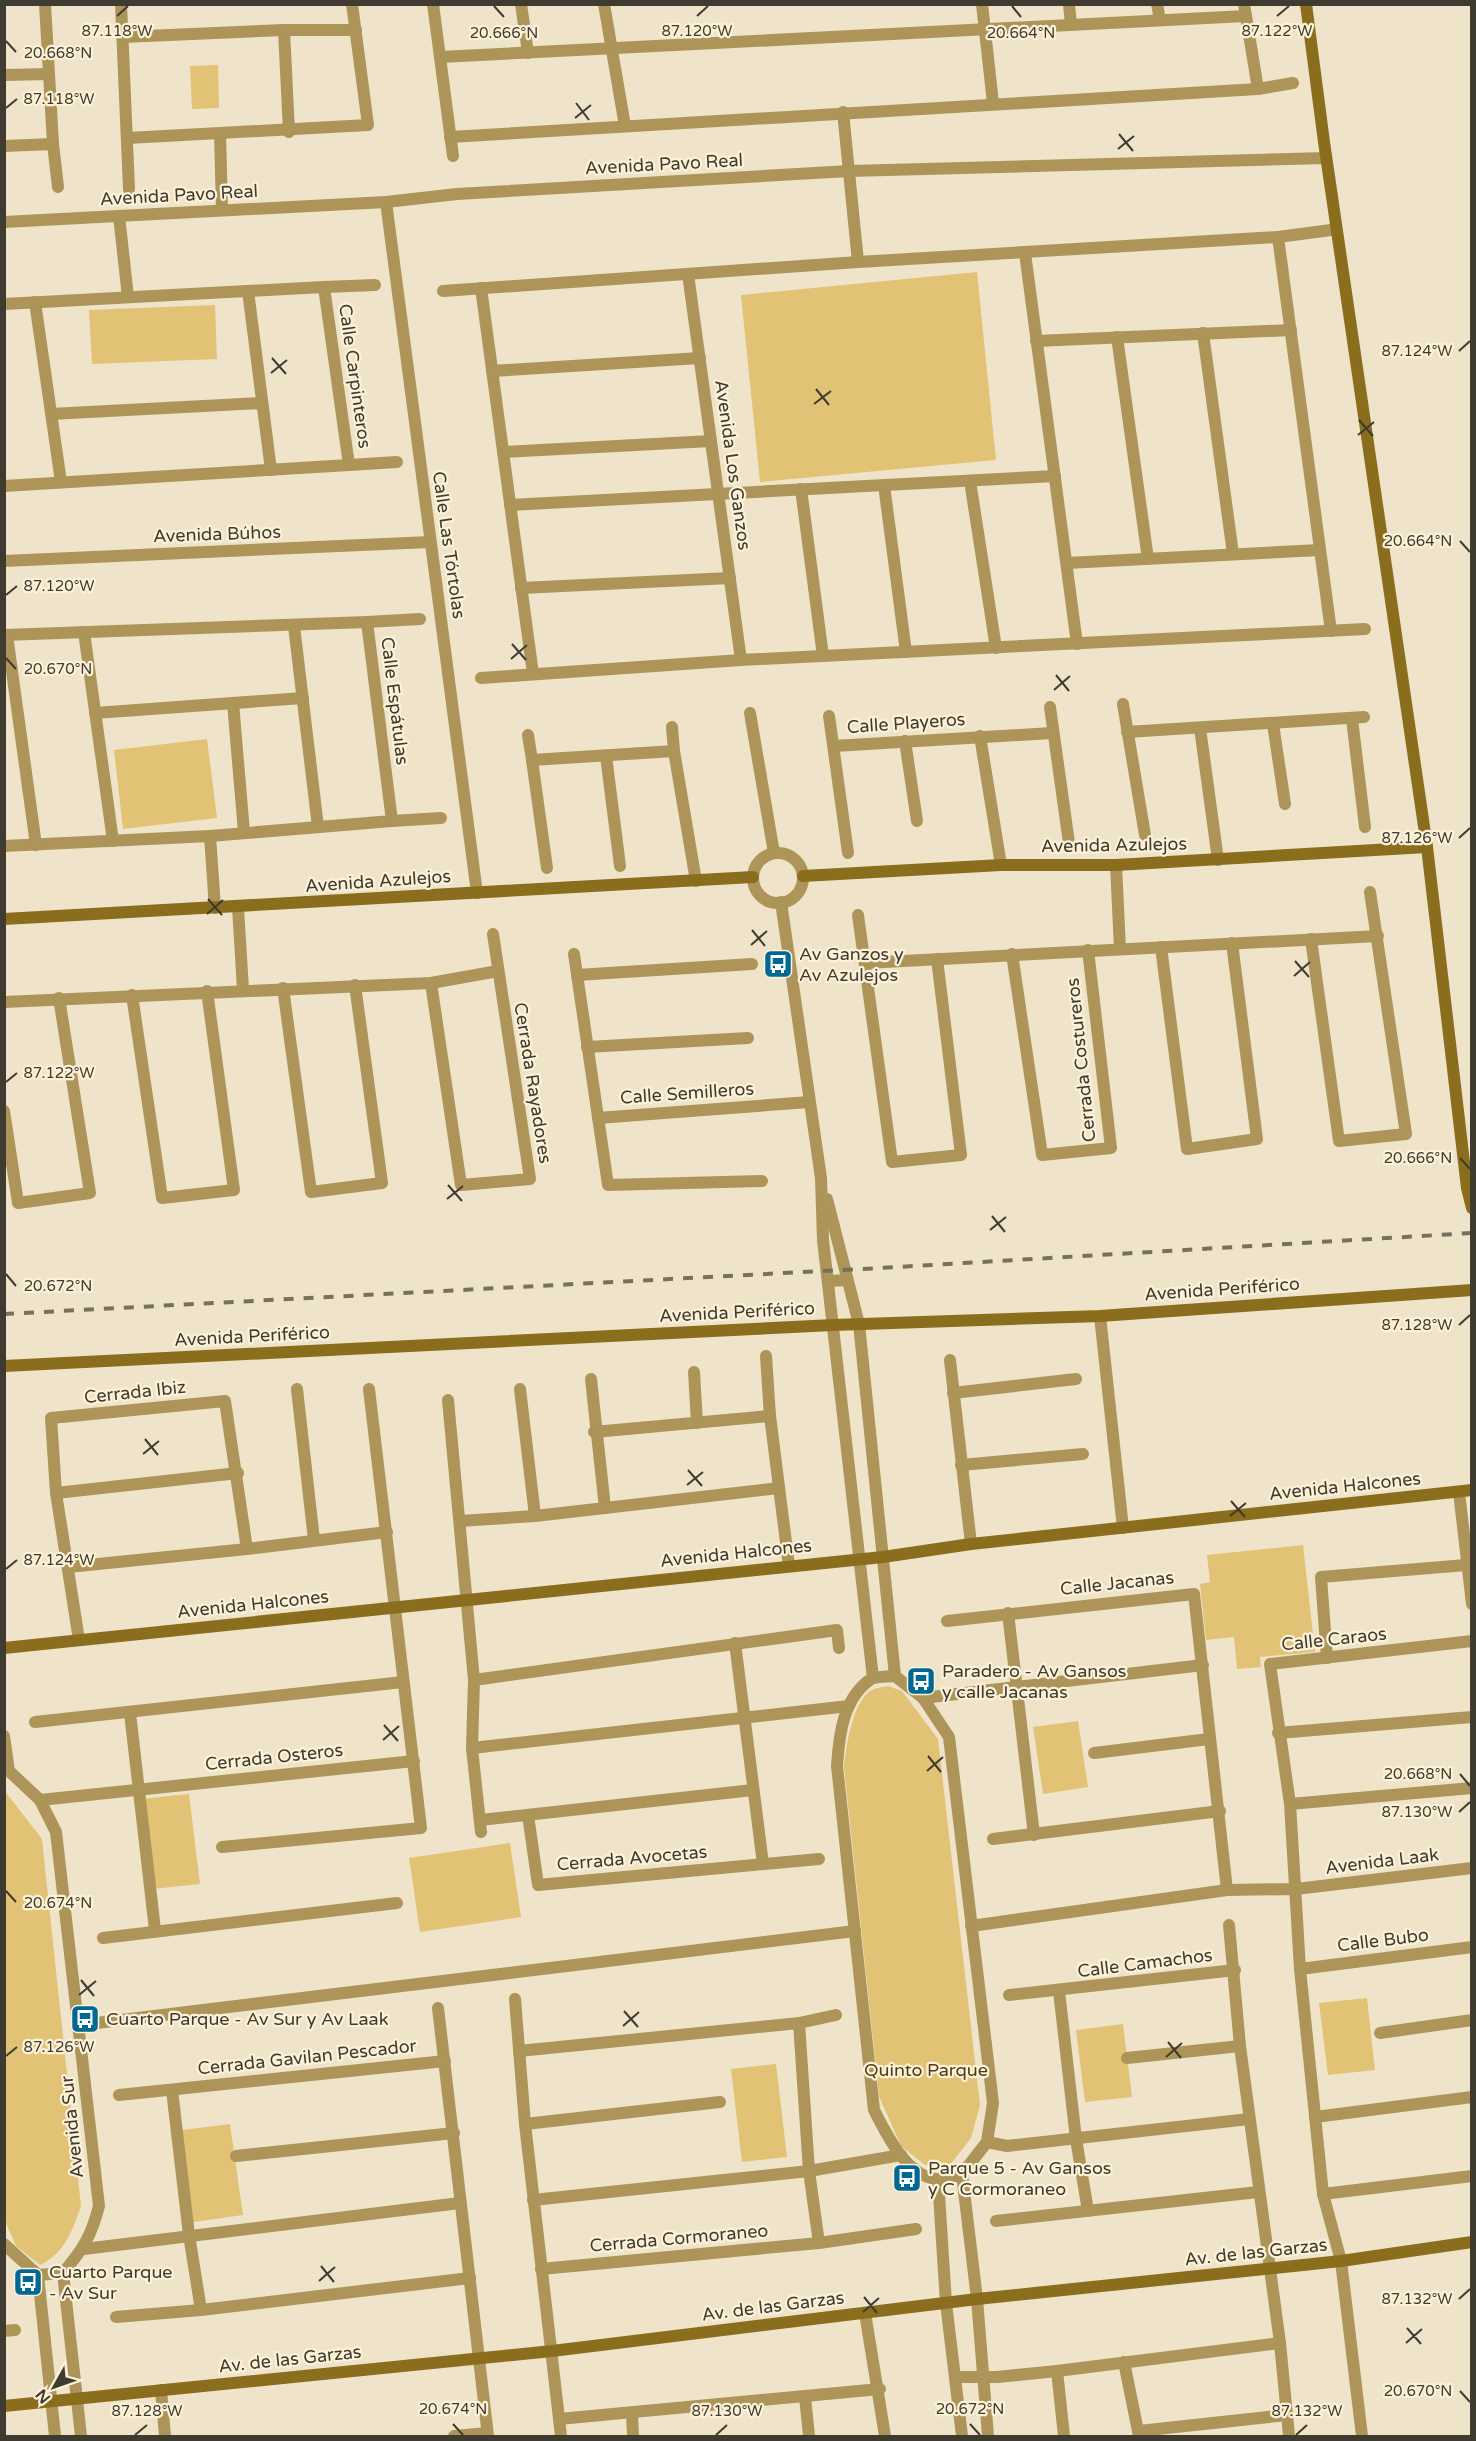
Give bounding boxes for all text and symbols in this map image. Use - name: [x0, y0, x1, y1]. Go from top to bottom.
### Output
- text: 87.118°W: [81, 22, 153, 40]
- text: 87.120°W: [661, 22, 733, 40]
- text: 87.122°W: [1241, 22, 1313, 40]
- text: 20.666°N: [470, 24, 538, 42]
- text: 20.664°N: [987, 24, 1055, 42]
- text: 20.668°N: [24, 44, 92, 62]
- text: 87.118°W: [23, 90, 95, 108]
- street label: Avenida Pavo Real: [584, 149, 744, 179]
- street label: Avenida Pavo Real: [99, 180, 259, 210]
- street label: Calle Carpinteros: [334, 302, 376, 450]
- text: 87.124°W: [1381, 342, 1453, 360]
- street label: Avenida Los Ganzos: [710, 378, 756, 552]
- street label: Calle Las Tórtolas: [428, 470, 470, 620]
- street label: Avenida Búhos: [153, 521, 281, 547]
- text: 20.664°N: [1384, 532, 1452, 550]
- text: 87.120°W: [23, 577, 95, 595]
- street label: Calle Espátulas: [376, 636, 414, 766]
- text: 20.670°N: [24, 660, 92, 678]
- street label: Calle Playeros: [846, 708, 966, 738]
- text: 87.126°W: [1382, 829, 1452, 847]
- street label: Avenida Azulejos: [1041, 833, 1187, 857]
- street label: Avenida Azulejos: [304, 865, 452, 897]
- place label: Av Ganzos y Av Azulejos: [799, 943, 904, 986]
- bus stop icon: Av Ganzos y Av Azulejos: [762, 948, 794, 980]
- street label: Cerrada Costureros: [1061, 977, 1101, 1143]
- street label: Cerrada Rayadores: [509, 1001, 557, 1165]
- text: 87.122°W: [23, 1064, 95, 1082]
- street label: Calle Semilleros: [619, 1077, 755, 1109]
- text: 20.666°N: [1384, 1149, 1452, 1167]
- street label: Avenida Periférico: [1144, 1273, 1301, 1305]
- text: 20.672°N: [24, 1277, 92, 1295]
- street label: Avenida Periférico: [659, 1297, 815, 1327]
- text: 87.128°W: [1381, 1316, 1453, 1334]
- street label: Avenida Periférico: [174, 1321, 330, 1351]
- street label: Cerrada Ibiz: [83, 1376, 187, 1408]
- street label: Avenida Halcones: [1268, 1467, 1422, 1505]
- street label: Avenida Halcones: [659, 1534, 813, 1572]
- text: 87.124°W: [23, 1551, 95, 1569]
- street label: Calle Jacanas: [1059, 1566, 1175, 1600]
- street label: Avenida Halcones: [176, 1585, 330, 1623]
- street label: Calle Caraos: [1280, 1623, 1388, 1655]
- place label: Paradero - Av Gansos y calle Jacanas: [942, 1660, 1127, 1703]
- bus stop icon: Paradero - Av Gansos y calle Jacanas: [905, 1665, 937, 1697]
- street label: Cerrada Osteros: [204, 1739, 344, 1775]
- text: 20.668°N: [1384, 1765, 1452, 1783]
- text: 87.130°W: [1381, 1803, 1453, 1821]
- street label: Cerrada Avocetas: [556, 1840, 708, 1876]
- street label: Avenida Laak: [1324, 1843, 1440, 1879]
- text: 20.674°N: [24, 1894, 92, 1912]
- street label: Calle Bubo: [1336, 1923, 1430, 1957]
- street label: Calle Camachos: [1076, 1944, 1214, 1982]
- bus stop icon: Cuarto Parque - Av Sur y Av Laak: [69, 2003, 101, 2035]
- place label: Cuarto Parque - Av Sur y Av Laak: [106, 2008, 389, 2030]
- street label: Cerrada Gavilan Pescador: [197, 2035, 418, 2079]
- text: 87.126°W: [24, 2038, 94, 2056]
- park label: Quinto Parque: [864, 2059, 988, 2081]
- street label: Avenida Sur: [56, 2075, 88, 2179]
- place label: Parque 5 - Av Gansos y C Cormoraneo: [928, 2157, 1112, 2200]
- bus stop icon: Parque 5 - Av Gansos y C Cormoraneo: [891, 2162, 923, 2194]
- street label: Cerrada Cormoraneo: [589, 2219, 769, 2257]
- street label: Av. de las Garzas: [1184, 2234, 1328, 2270]
- place label: Cuarto Parque - Av Sur: [49, 2261, 173, 2304]
- bus stop icon: Cuarto Parque - Av Sur: [12, 2266, 44, 2298]
- street label: Av. de las Garzas: [700, 2286, 846, 2326]
- text: 87.132°W: [1381, 2290, 1453, 2308]
- street label: Av. de las Garzas: [218, 2341, 362, 2377]
- north arrow: [24, 2357, 84, 2417]
- text: 20.670°N: [1384, 2382, 1452, 2400]
- text: N: [31, 2385, 55, 2407]
- text: 20.674°N: [419, 2400, 487, 2418]
- text: 20.672°N: [936, 2400, 1004, 2418]
- text: 87.128°W: [111, 2402, 183, 2420]
- text: 87.130°W: [691, 2402, 763, 2420]
- text: 87.132°W: [1271, 2402, 1343, 2420]

